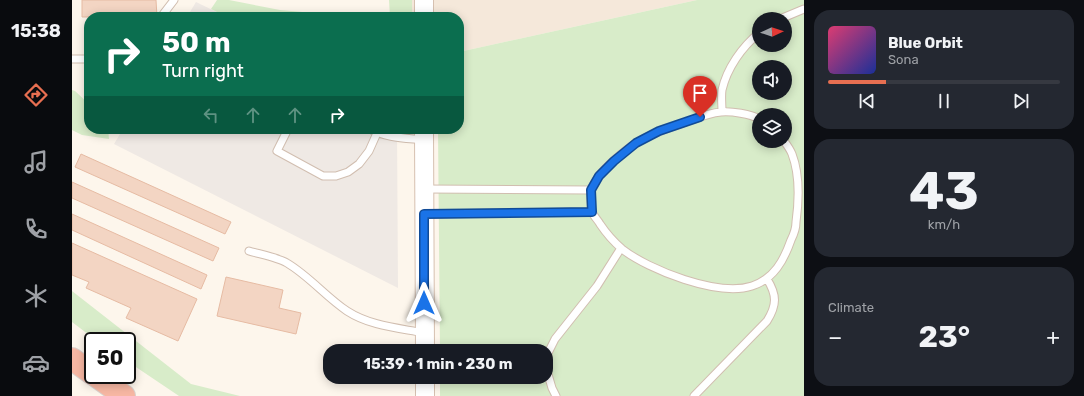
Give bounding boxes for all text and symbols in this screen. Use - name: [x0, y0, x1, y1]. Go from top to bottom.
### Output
- north arrow: [752, 12, 792, 52]
- map controls: [752, 12, 792, 148]
- text: 15:38: [11, 20, 61, 42]
- text: 50 m: [162, 26, 231, 59]
- icon: right: [96, 28, 148, 80]
- text: Blue Orbit: [888, 34, 963, 52]
- text: Sona: [888, 52, 919, 67]
- text: Turn right: [162, 60, 244, 82]
- button: sound: [752, 60, 792, 100]
- pin: [683, 76, 717, 117]
- icon: directions: [22, 81, 50, 109]
- icon: arrive: [689, 82, 711, 104]
- icon: previous: [856, 90, 878, 112]
- icon: pause: [933, 90, 955, 112]
- icon: next: [1010, 90, 1032, 112]
- icon: left: [200, 104, 222, 126]
- icon: ahead: [242, 104, 264, 126]
- icon: ahead: [284, 104, 306, 126]
- icon: right: [326, 104, 348, 126]
- button: layers: [752, 108, 792, 148]
- icon: music: [22, 148, 50, 176]
- text: 43: [909, 160, 979, 222]
- icon: phone: [22, 215, 50, 243]
- text: km/h: [928, 217, 960, 232]
- icon: climate: [22, 282, 50, 310]
- position arrow: [403, 282, 445, 324]
- text: Climate: [828, 300, 874, 315]
- text: 23°: [918, 319, 970, 355]
- text: −: [828, 324, 842, 351]
- text: +: [1046, 324, 1060, 351]
- speed limit sign: 50: [84, 332, 136, 384]
- icon: car: [22, 349, 50, 377]
- text: 15:39 · 1 min · 230 m: [364, 355, 512, 373]

